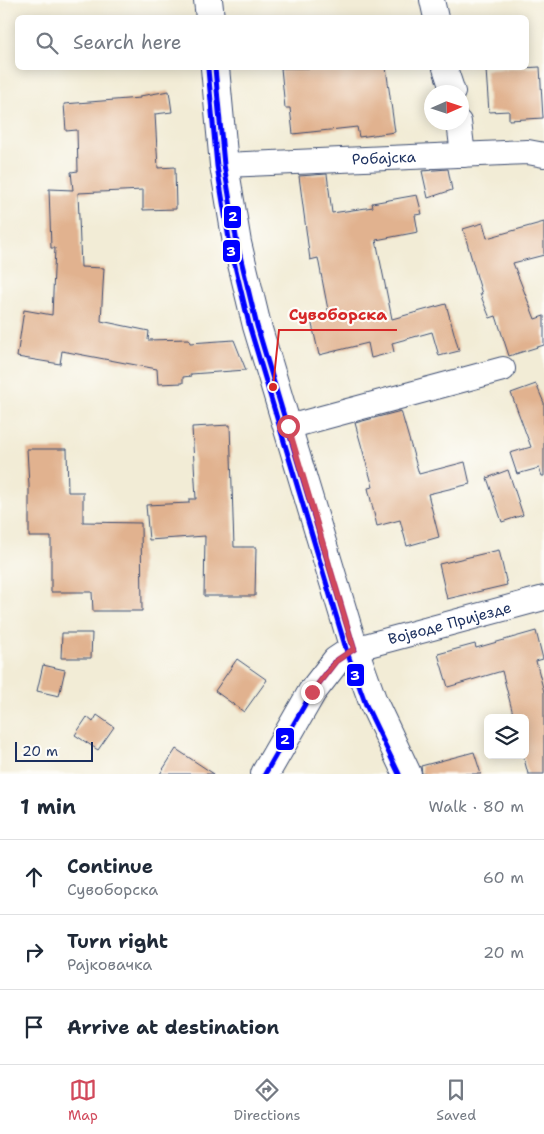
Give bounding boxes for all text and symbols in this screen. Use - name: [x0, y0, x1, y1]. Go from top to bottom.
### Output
- search box: [15, 15, 529, 70]
- icon: search: [33, 29, 61, 57]
- text: Search here: [73, 30, 182, 55]
- north arrow: [424, 85, 469, 130]
- street label: Робајска: [351, 147, 417, 170]
- line badge: 2: [223, 205, 242, 229]
- text: 2: [228, 207, 238, 225]
- line badge: 3: [222, 239, 241, 263]
- text: 3: [226, 242, 236, 260]
- callout: Сувоборска: [279, 299, 397, 330]
- text: Сувоборска: [289, 304, 387, 325]
- route start: [277, 415, 300, 438]
- street label: Војводе Пријезде: [386, 597, 513, 649]
- line badge: 3: [346, 663, 365, 687]
- text: 3: [350, 666, 360, 684]
- route end: [301, 681, 324, 704]
- map controls: [484, 714, 529, 759]
- button: layers: [484, 714, 529, 759]
- line badge: 2: [275, 727, 295, 751]
- text: 2: [280, 730, 290, 748]
- scale bar: [15, 739, 92, 762]
- text: 20 m: [22, 742, 58, 760]
- text: 1 min: [20, 793, 76, 821]
- text: Walk · 80 m: [429, 796, 524, 817]
- text: Continue: [67, 854, 153, 879]
- icon: ahead: [20, 863, 48, 891]
- text: 60 m: [483, 867, 524, 888]
- text: Сувоборска: [67, 879, 158, 900]
- text: Turn right: [67, 929, 168, 954]
- icon: right: [20, 938, 48, 966]
- text: 20 m: [483, 942, 524, 963]
- text: Рајковачка: [67, 954, 152, 975]
- icon: arrive: [20, 1013, 48, 1041]
- text: Arrive at destination: [67, 1015, 279, 1040]
- tab: Map: [68, 1076, 98, 1124]
- tab: Directions: [234, 1076, 300, 1124]
- tab: Saved: [436, 1076, 476, 1124]

